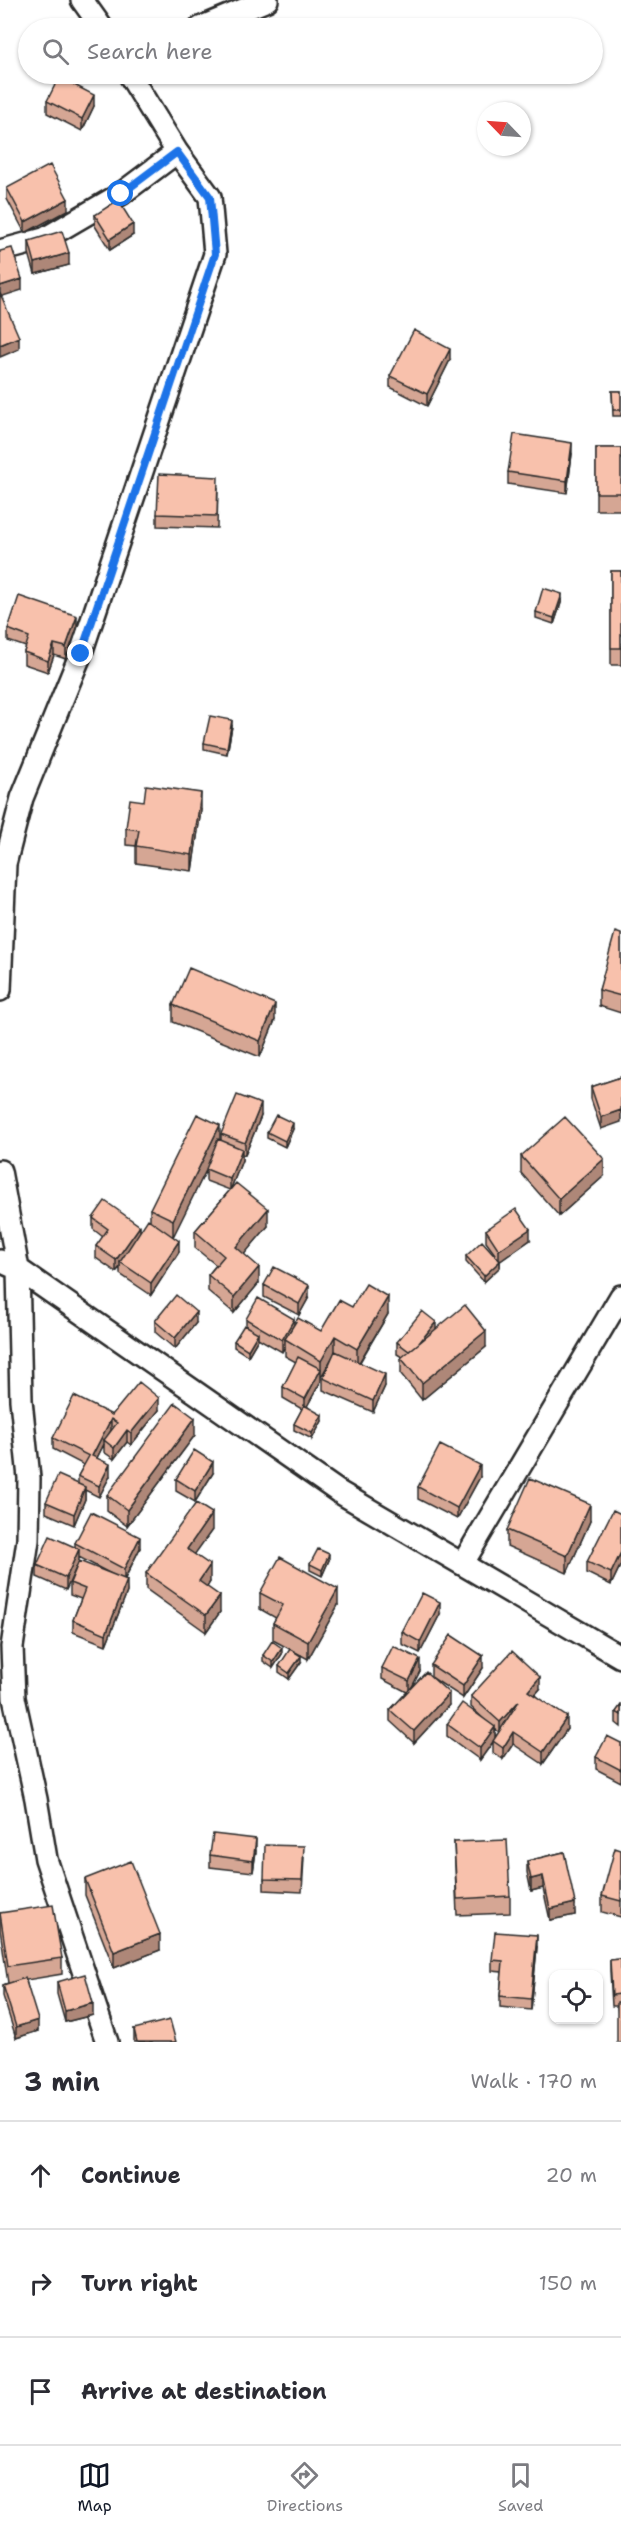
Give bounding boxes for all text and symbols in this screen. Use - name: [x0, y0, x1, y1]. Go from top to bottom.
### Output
- search box: [18, 18, 603, 84]
- icon: search: [39, 35, 72, 68]
- text: Search here: [87, 37, 213, 66]
- north arrow: [477, 102, 531, 156]
- route start: [107, 180, 133, 206]
- route end: [67, 640, 93, 666]
- map controls: [549, 1970, 603, 2024]
- button: locate: [549, 1970, 603, 2024]
- text: 3 min: [24, 2064, 100, 2099]
- text: Walk · 170 m: [471, 2068, 597, 2094]
- icon: ahead: [24, 2159, 57, 2192]
- text: Continue: [81, 2161, 181, 2190]
- text: 20 m: [546, 2162, 597, 2188]
- icon: right: [24, 2267, 57, 2300]
- text: Turn right: [81, 2269, 198, 2298]
- text: 150 m: [539, 2270, 597, 2296]
- icon: arrive: [24, 2375, 57, 2408]
- text: Arrive at destination: [81, 2377, 327, 2406]
- tab: Map: [78, 2459, 112, 2516]
- tab: Directions: [267, 2459, 343, 2516]
- tab: Saved: [498, 2459, 544, 2516]

